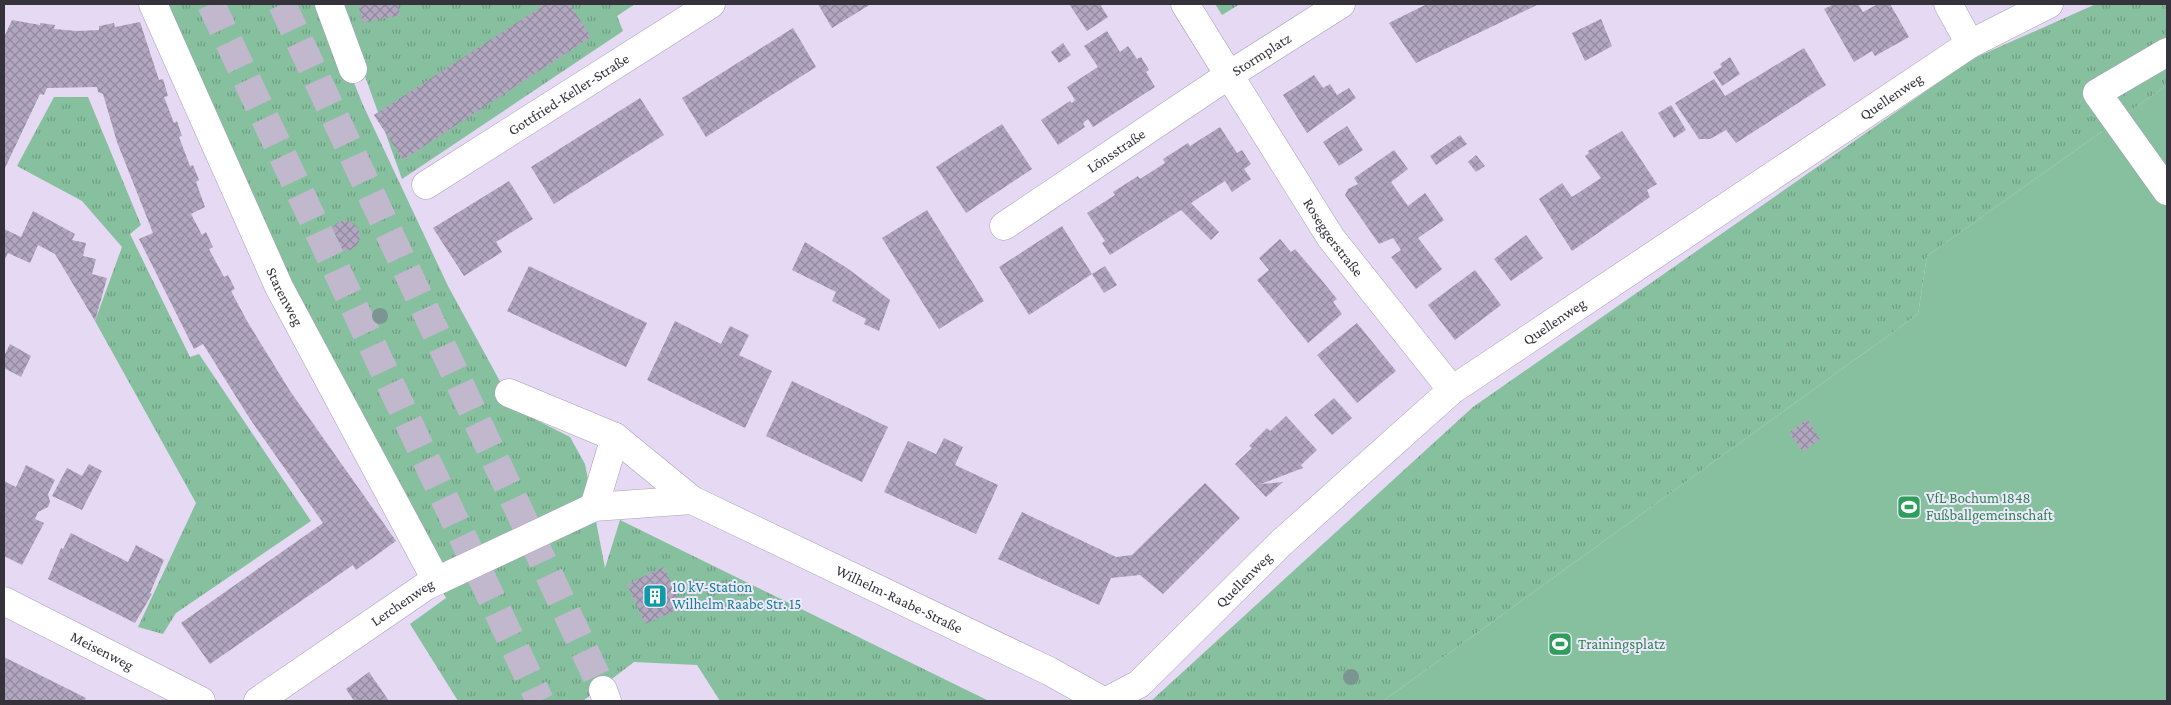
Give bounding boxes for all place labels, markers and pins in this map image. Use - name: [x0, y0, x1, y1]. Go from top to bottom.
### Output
- place label: VfL Bochum 1848 Fußballgemeinschaft: [1926, 490, 2054, 524]
- sports icon: VfL Bochum 1848 Fußballgemeinschaft: [1896, 494, 1922, 520]
- place label: 10 kV-Station Wilhelm Raabe Str. 15: [672, 579, 801, 612]
- building icon: 10 kV-Station Wilhelm Raabe Str. 15: [642, 583, 668, 609]
- sports icon: Trainingsplatz: [1547, 631, 1573, 657]
- place label: Trainingsplatz: [1578, 636, 1665, 653]

